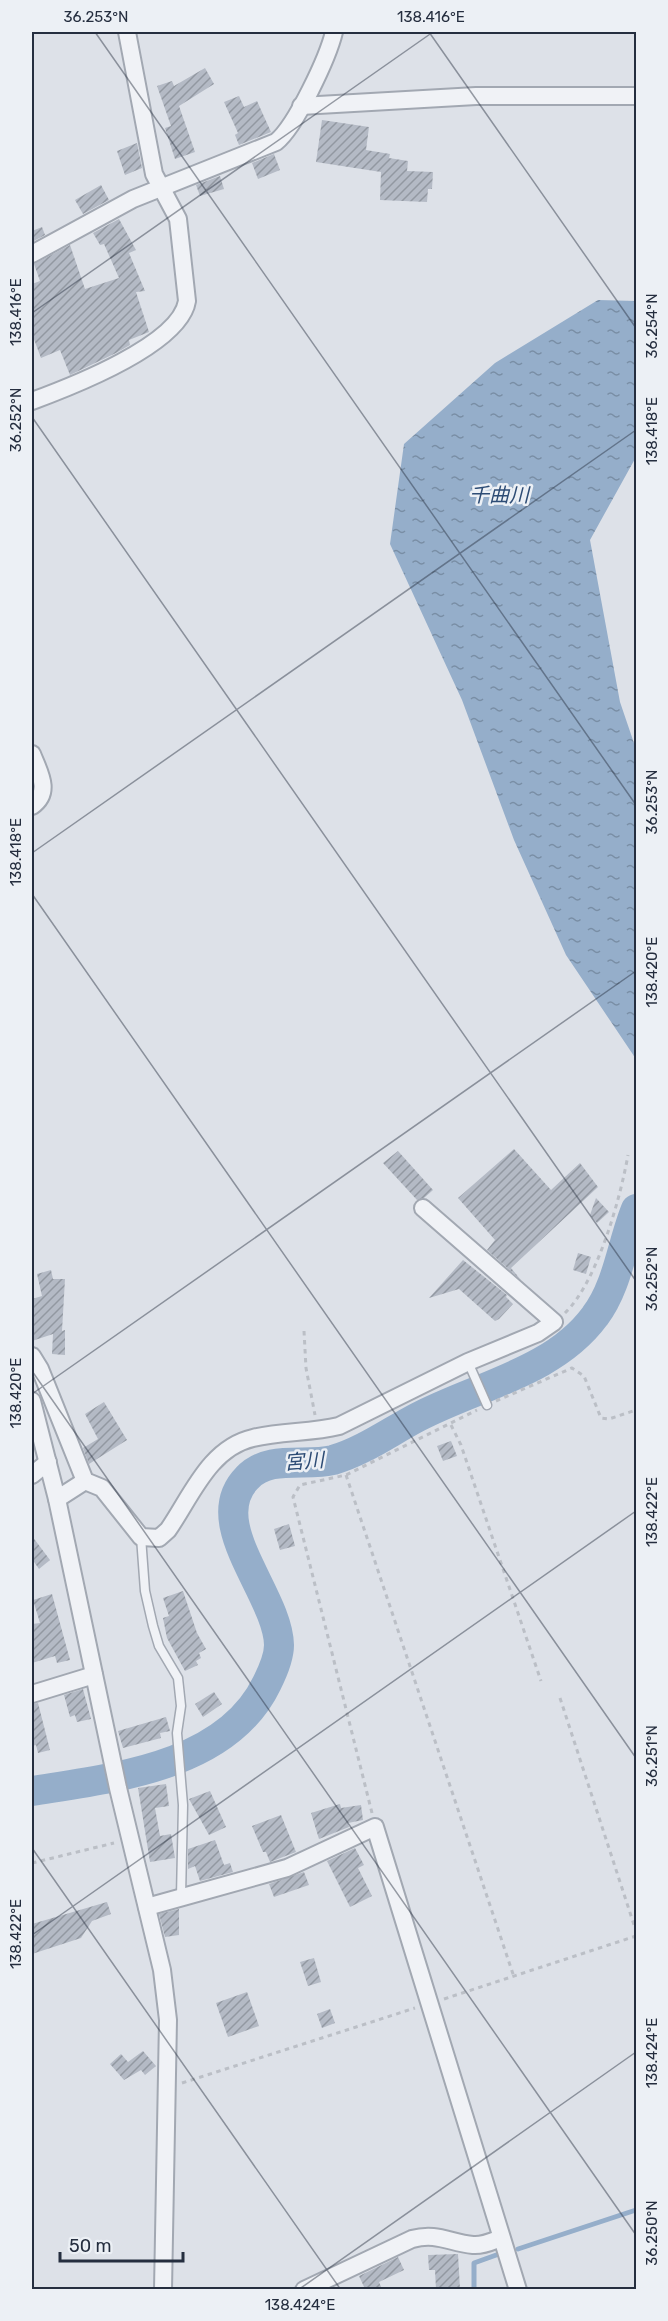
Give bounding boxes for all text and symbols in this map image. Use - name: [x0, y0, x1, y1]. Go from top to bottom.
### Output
- text: 36.253°N: [64, 8, 128, 26]
- text: 138.416°E: [397, 8, 465, 26]
- text: 138.416°E: [7, 278, 25, 346]
- text: 36.254°N: [643, 293, 661, 359]
- text: 36.252°N: [7, 388, 25, 452]
- text: 138.418°E: [643, 397, 661, 465]
- water label: 千曲川: [469, 483, 531, 507]
- text: 36.253°N: [643, 770, 661, 834]
- text: 138.418°E: [7, 818, 25, 886]
- text: 138.420°E: [643, 937, 661, 1007]
- text: 36.252°N: [643, 1247, 661, 1311]
- text: 138.420°E: [7, 1358, 25, 1428]
- water label: 宮川: [283, 1447, 327, 1474]
- text: 138.422°E: [643, 1477, 661, 1547]
- text: 36.251°N: [643, 1725, 661, 1787]
- text: 138.422°E: [7, 1899, 25, 1969]
- text: 138.424°E: [643, 2018, 661, 2088]
- text: 36.250°N: [643, 2200, 661, 2266]
- scale bar: [60, 2225, 183, 2263]
- text: 50 m: [69, 2235, 112, 2257]
- text: 138.424°E: [265, 2296, 335, 2314]

